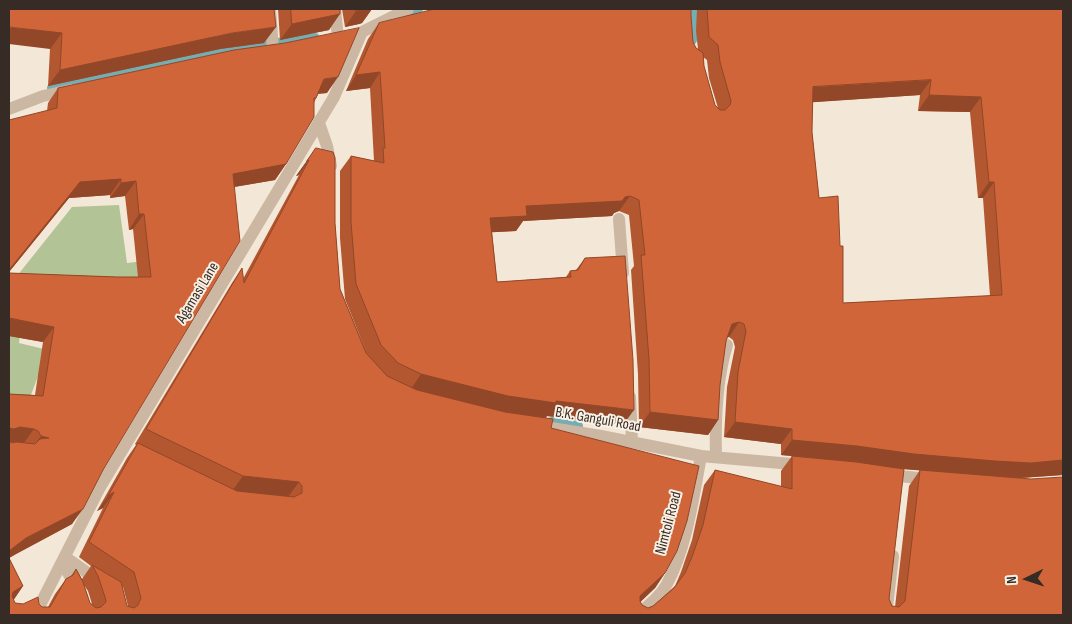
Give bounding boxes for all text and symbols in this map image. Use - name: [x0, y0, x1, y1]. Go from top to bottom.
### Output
- street label: Agamasi Lane: [173, 259, 223, 327]
- street label: B.K. Ganguli Road: [554, 404, 642, 436]
- street label: Nimtoli Road: [652, 490, 686, 556]
- north arrow: [1002, 554, 1052, 604]
- text: N: [1003, 576, 1020, 584]

